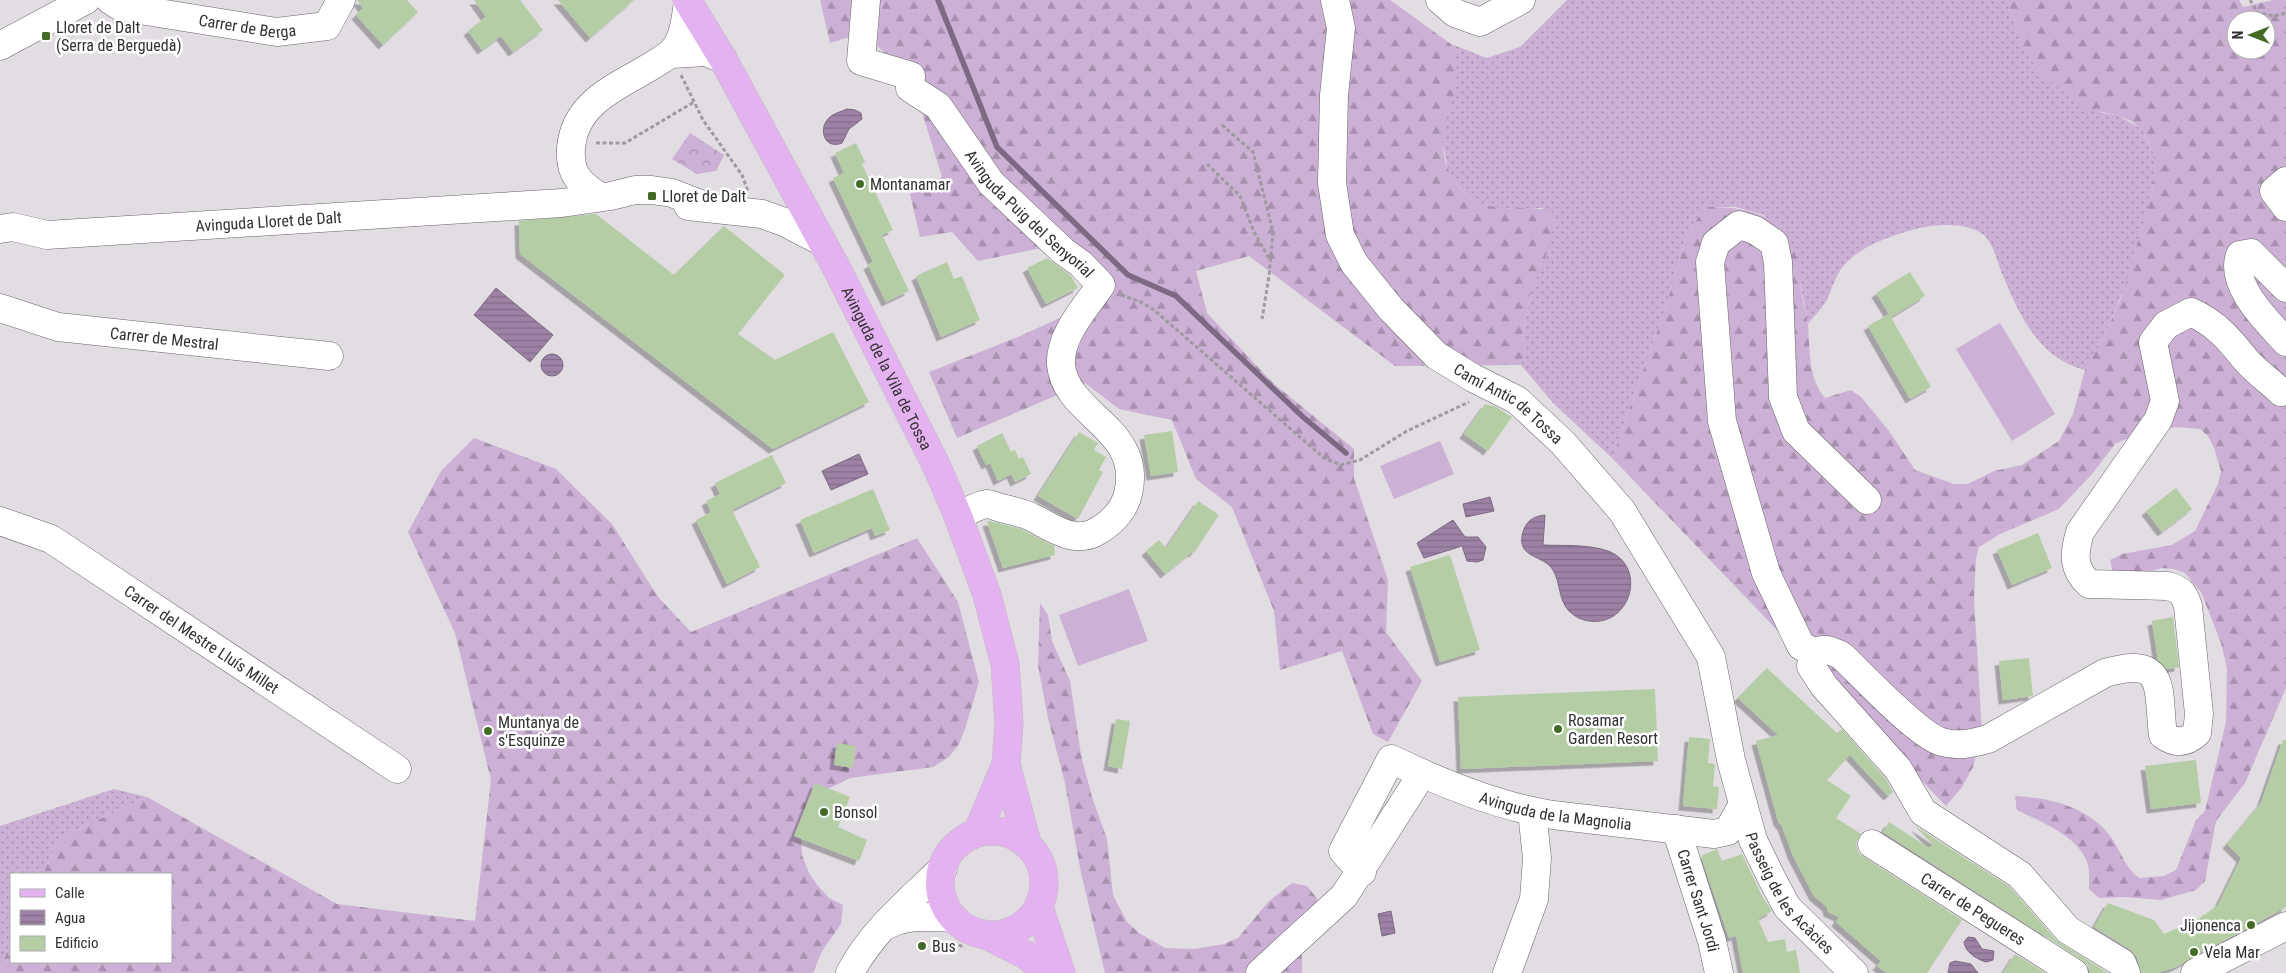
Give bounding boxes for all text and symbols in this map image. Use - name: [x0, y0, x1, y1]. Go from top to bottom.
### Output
- street label: Carrer de Berga: [197, 10, 297, 42]
- north arrow: [2226, 10, 2276, 60]
- place label: Lloret de Dalt (Serra de Berguedà): [56, 18, 182, 55]
- marker: Lloret de Dalt (Serra de Berguedà): [40, 30, 52, 42]
- text: N: [2230, 31, 2246, 39]
- street label: Avinguda Puig del Senyorial: [961, 146, 1098, 281]
- place label: Montanamar: [870, 175, 950, 194]
- marker: Montanamar: [854, 178, 866, 190]
- place label: Lloret de Dalt: [662, 187, 747, 206]
- marker: Lloret de Dalt: [646, 190, 658, 202]
- street label: Avinguda Lloret de Dalt: [195, 207, 342, 235]
- street label: Avinguda de la Vila de Tossa: [838, 283, 936, 453]
- street label: Carrer de Mestral: [109, 323, 220, 354]
- street label: Camí Antic de Tossa: [1450, 359, 1567, 448]
- street label: Carrer del Mestre Lluís Millet: [121, 581, 283, 698]
- place label: Rosamar Garden Resort: [1568, 711, 1658, 748]
- place label: Muntanya de s'Esquinze: [498, 713, 579, 750]
- marker: Rosamar Garden Resort: [1552, 723, 1564, 735]
- marker: Muntanya de s'Esquinze: [482, 725, 494, 737]
- street label: Avinguda de la Magnolia: [1477, 787, 1633, 834]
- place label: Bonsol: [834, 803, 878, 822]
- marker: Bonsol: [818, 806, 830, 818]
- street label: Passeig de les Acàcies: [1742, 830, 1838, 958]
- street label: Carrer Sant Jordi: [1674, 847, 1724, 953]
- street label: Carrer de Pegueres: [1917, 868, 2029, 949]
- legend: [10, 873, 172, 963]
- text: Calle: [55, 884, 85, 902]
- text: Agua: [55, 909, 85, 927]
- place label: Jijonenca: [2180, 916, 2241, 935]
- marker: Jijonenca: [2245, 919, 2257, 931]
- text: Edificio: [55, 934, 98, 952]
- place label: Bus: [932, 937, 956, 956]
- marker: Bus: [916, 940, 928, 952]
- place label: Vela Mar: [2204, 943, 2260, 962]
- marker: Vela Mar: [2188, 946, 2200, 958]

